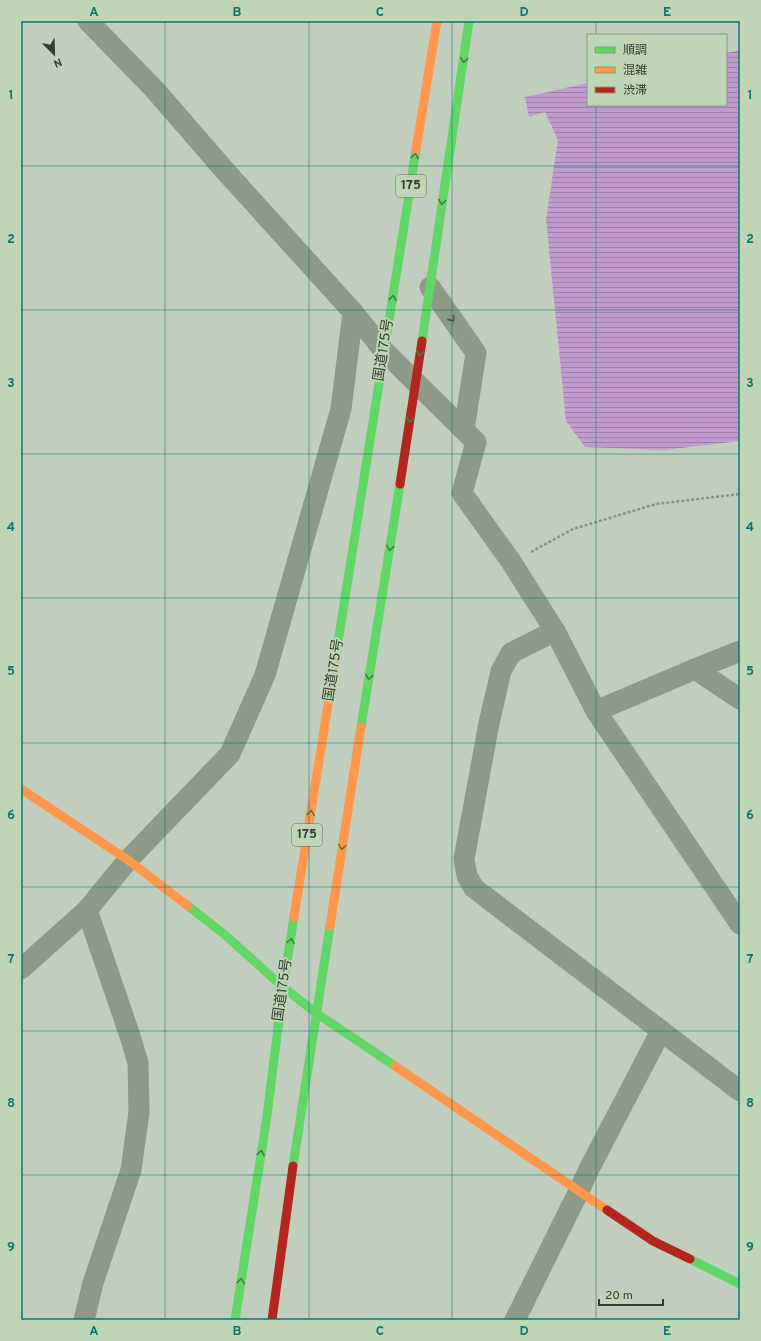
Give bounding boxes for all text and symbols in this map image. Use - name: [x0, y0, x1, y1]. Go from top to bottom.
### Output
- text: A: [89, 5, 99, 21]
- text: B: [233, 5, 242, 21]
- text: C: [376, 5, 384, 21]
- text: D: [519, 5, 529, 21]
- text: E: [663, 5, 671, 21]
- north arrow: [34, 34, 74, 74]
- legend: [587, 34, 727, 106]
- text: 順調: [623, 43, 647, 59]
- text: N: [51, 54, 64, 70]
- one-way arrow: [460, 56, 469, 63]
- text: 混雑: [623, 63, 647, 79]
- text: 渋滞: [623, 83, 647, 99]
- text: 1: [8, 88, 14, 104]
- text: 1: [747, 88, 753, 104]
- one-way arrow: [410, 153, 419, 159]
- road number: 175: [396, 175, 426, 197]
- one-way arrow: [439, 199, 447, 205]
- text: 2: [7, 232, 15, 248]
- text: 2: [746, 232, 754, 248]
- one-way arrow: [388, 295, 397, 301]
- one-way arrow: [447, 315, 455, 322]
- street label: 国道175号: [371, 317, 397, 383]
- one-way arrow: [416, 350, 425, 356]
- text: 3: [7, 376, 15, 392]
- text: 3: [746, 376, 754, 392]
- one-way arrow: [406, 417, 415, 423]
- text: 4: [7, 520, 15, 536]
- text: 4: [746, 520, 754, 536]
- one-way arrow: [386, 545, 394, 552]
- street label: 国道175号: [321, 637, 347, 703]
- text: 5: [7, 664, 15, 680]
- text: 5: [746, 664, 754, 680]
- one-way arrow: [365, 674, 374, 680]
- text: 6: [7, 808, 15, 824]
- text: 6: [746, 808, 754, 824]
- one-way arrow: [306, 810, 315, 816]
- road number: 175: [292, 824, 322, 846]
- one-way arrow: [338, 844, 347, 850]
- one-way arrow: [286, 938, 295, 944]
- text: 7: [8, 952, 15, 968]
- text: 7: [747, 952, 754, 968]
- street label: 国道175号: [270, 958, 296, 1022]
- text: 8: [7, 1096, 15, 1112]
- text: 8: [746, 1096, 754, 1112]
- one-way arrow: [256, 1150, 265, 1156]
- text: 9: [7, 1240, 15, 1256]
- text: 9: [746, 1240, 754, 1256]
- one-way arrow: [236, 1278, 245, 1285]
- scale bar: [599, 1281, 663, 1307]
- text: 20 m: [605, 1288, 633, 1304]
- text: A: [89, 1324, 99, 1340]
- text: B: [233, 1324, 242, 1340]
- text: C: [376, 1324, 384, 1340]
- text: D: [519, 1324, 529, 1340]
- text: E: [663, 1324, 671, 1340]

